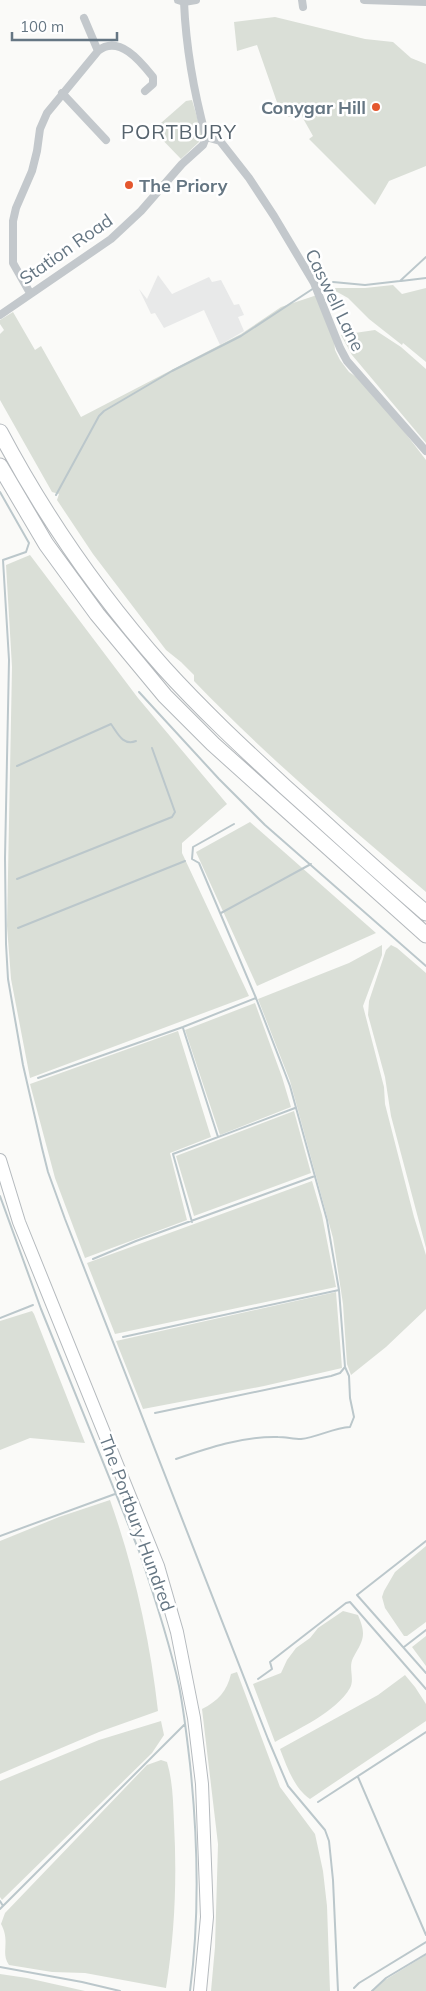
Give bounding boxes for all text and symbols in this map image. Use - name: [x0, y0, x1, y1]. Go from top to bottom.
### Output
- scale bar: [12, 10, 118, 42]
- text: 100 m: [20, 17, 64, 36]
- place label: Conygar Hill: [261, 96, 366, 119]
- marker: Conygar Hill: [370, 101, 382, 113]
- district label: PORTBURY: [121, 119, 237, 144]
- place label: The Priory: [139, 174, 228, 197]
- marker: The Priory: [123, 179, 135, 191]
- street label: Station Road: [15, 208, 117, 290]
- street label: Caswell Lane: [300, 245, 370, 355]
- street label: The Portbury Hundred: [94, 1432, 180, 1614]

